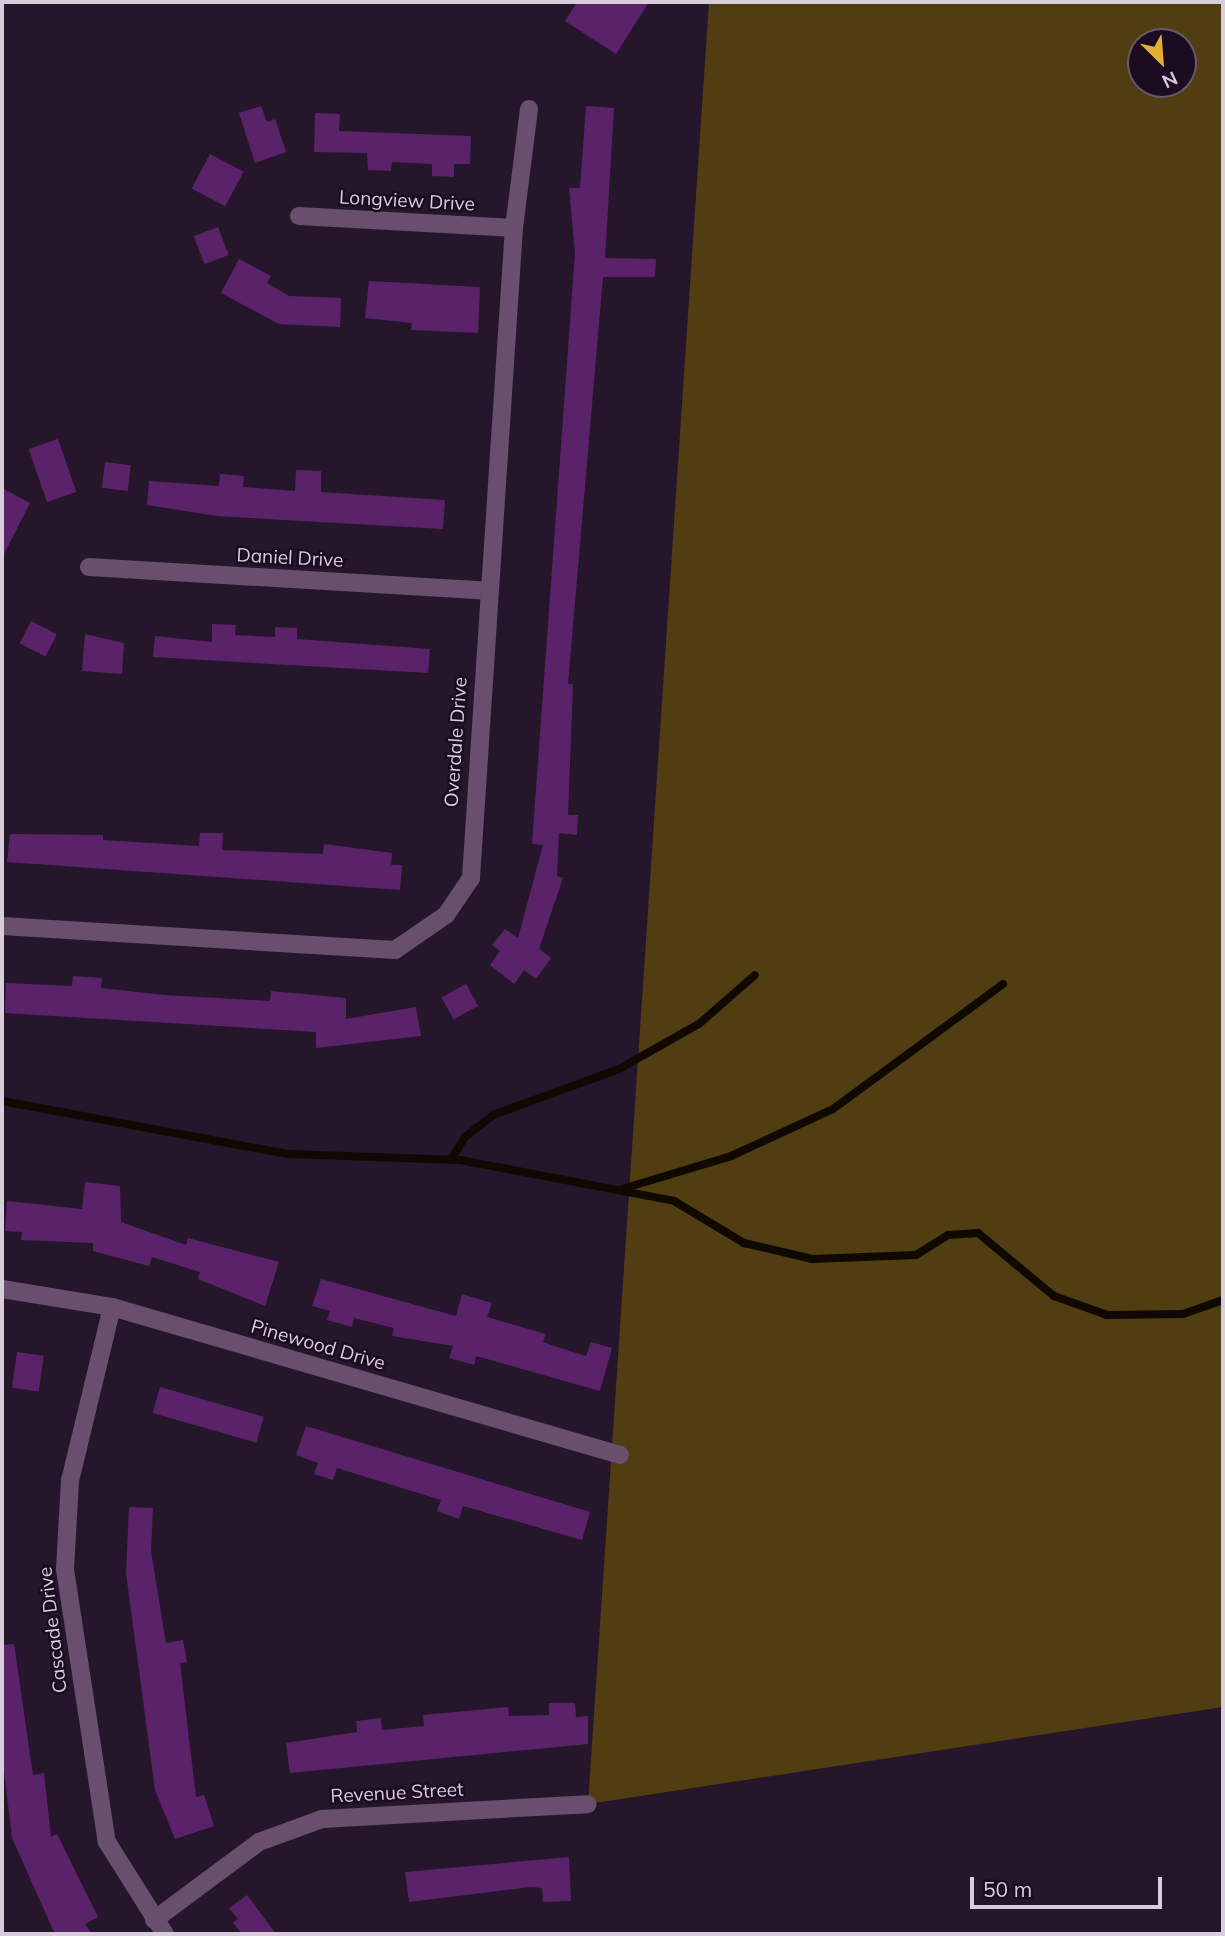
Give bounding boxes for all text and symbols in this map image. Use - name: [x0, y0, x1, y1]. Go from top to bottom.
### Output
- north arrow: [1127, 28, 1197, 98]
- text: N: [1158, 66, 1182, 94]
- street label: Longview Drive: [339, 186, 475, 216]
- street label: Daniel Drive: [236, 544, 344, 572]
- street label: Overdale Drive: [440, 676, 472, 808]
- street label: Pinewood Drive: [248, 1315, 388, 1375]
- street label: Cascade Drive: [34, 1566, 72, 1694]
- street label: Revenue Street: [330, 1778, 464, 1808]
- scale bar: [973, 1862, 1166, 1906]
- text: 50 m: [983, 1876, 1032, 1902]

